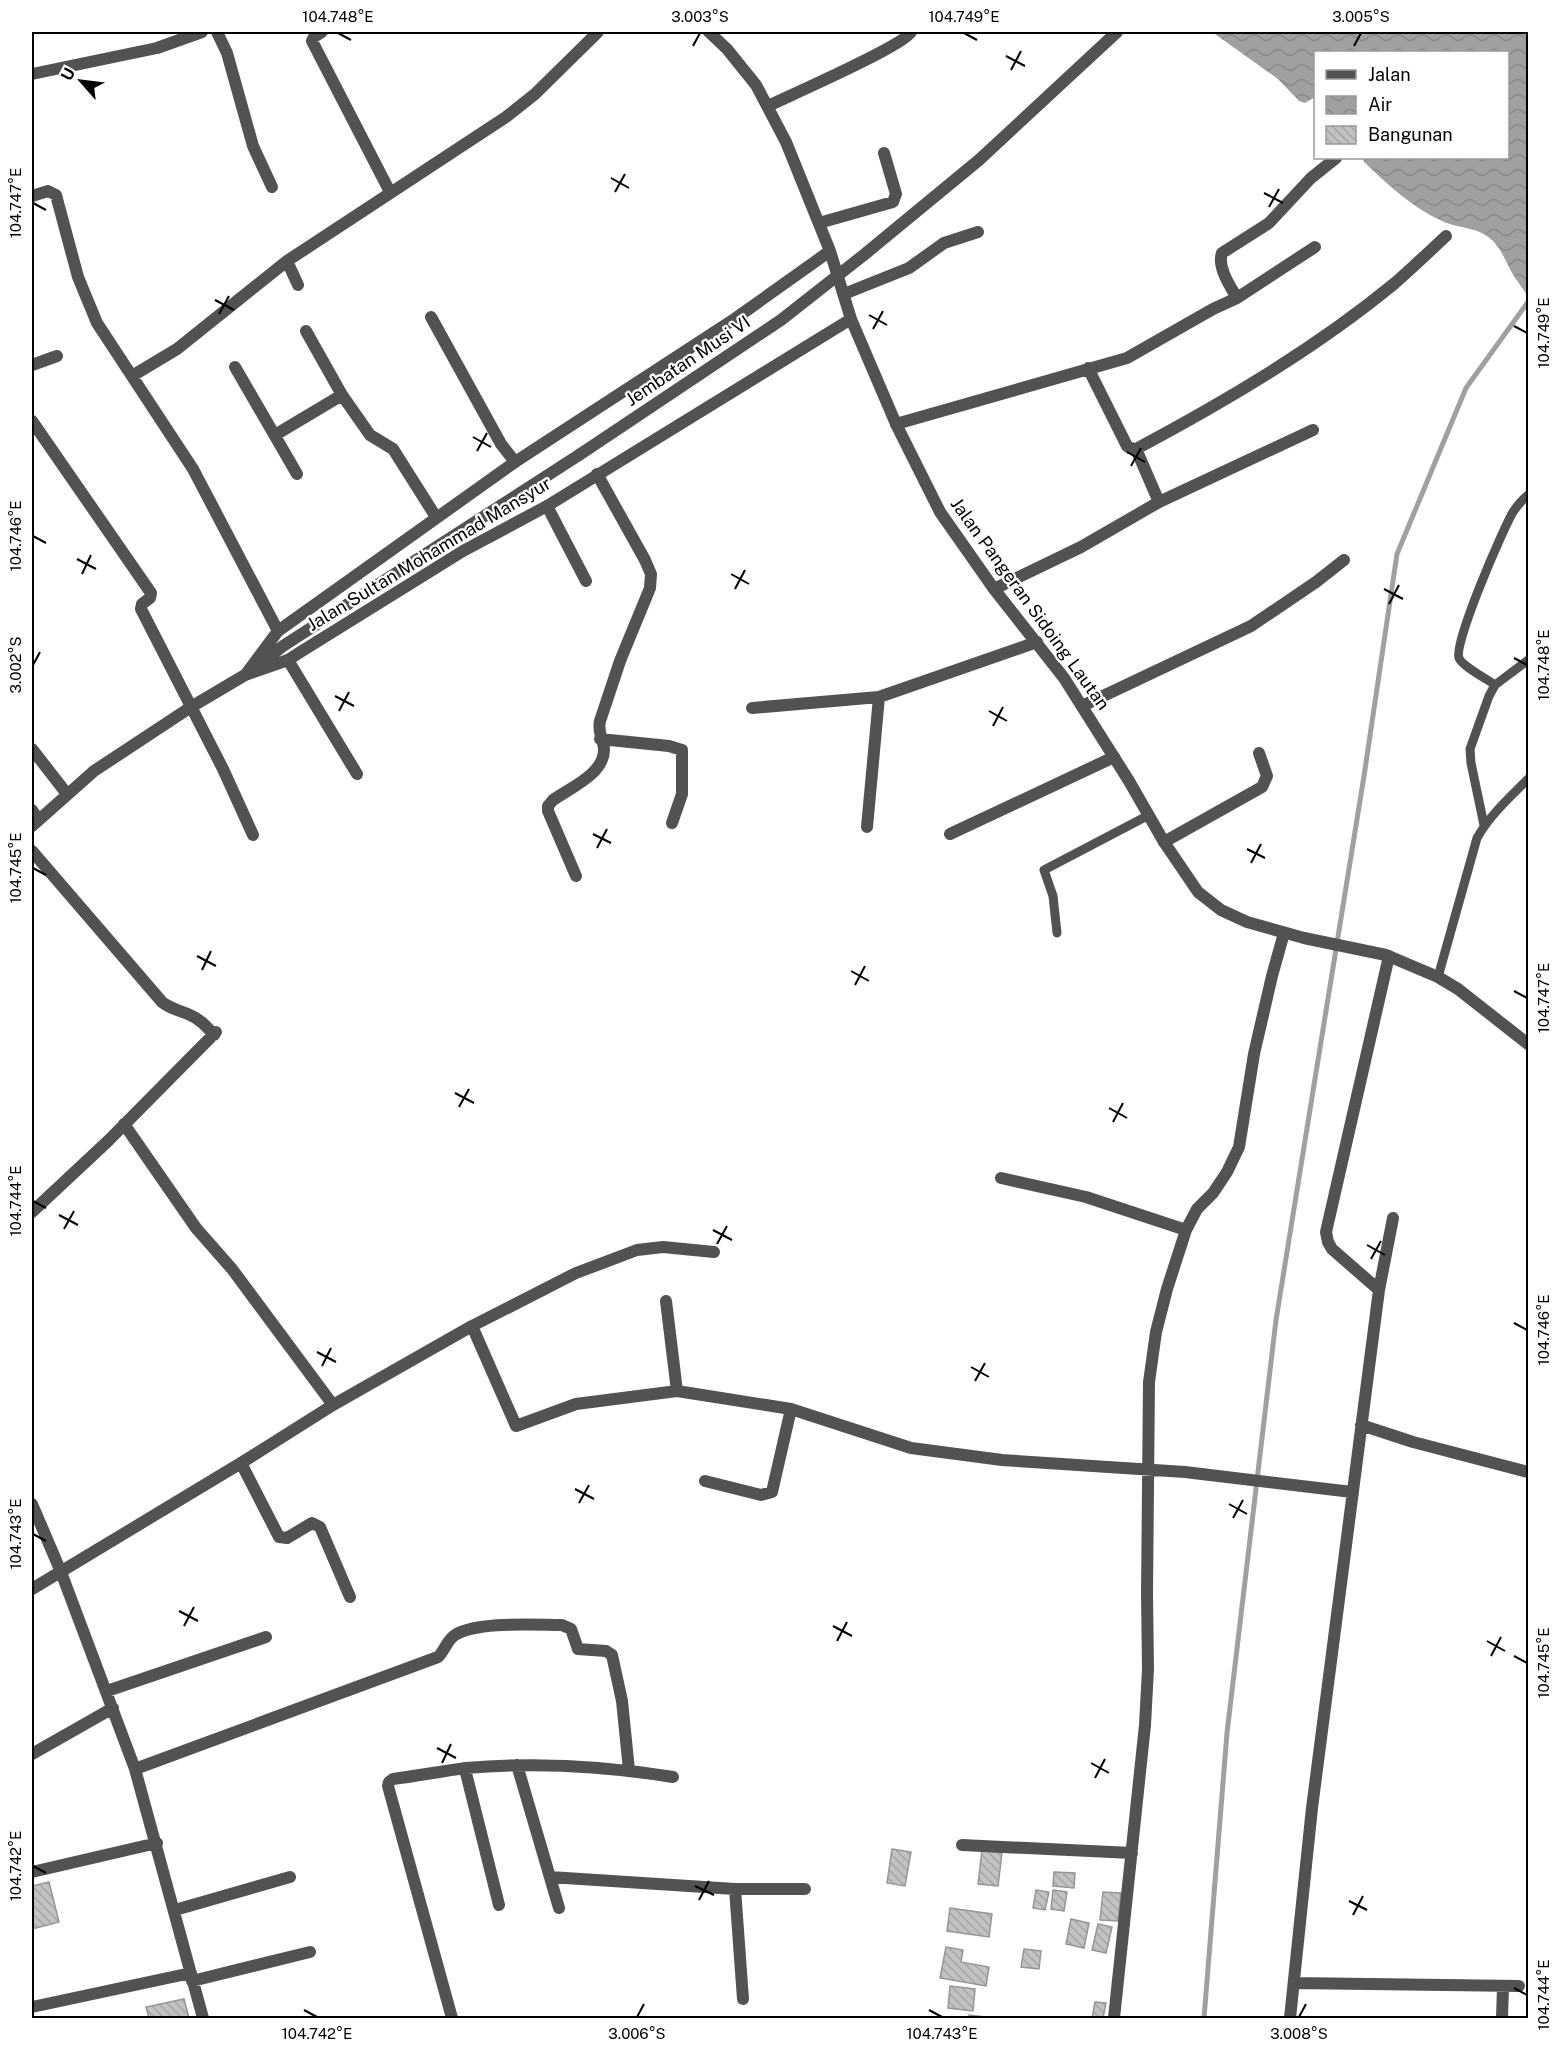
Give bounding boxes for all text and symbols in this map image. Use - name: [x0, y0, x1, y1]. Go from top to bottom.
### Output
- text: 104.748°E: [302, 8, 374, 25]
- text: 3.003°S: [671, 8, 729, 25]
- text: 104.749°E: [929, 8, 999, 25]
- text: 3.005°S: [1332, 8, 1390, 25]
- north arrow: [51, 51, 111, 111]
- legend: [1314, 51, 1509, 159]
- text: Jalan: [1368, 64, 1411, 85]
- text: U: [57, 65, 79, 84]
- text: Air: [1368, 94, 1392, 115]
- text: Bangunan: [1368, 124, 1453, 145]
- text: 104.747°E: [7, 168, 24, 238]
- text: 104.749°E: [1535, 298, 1552, 368]
- street label: Jembatan Musi VI: [621, 311, 754, 410]
- street label: Jalan Sultan Mohammad Mansyur: [303, 472, 555, 635]
- street label: Jalan Pangeran Sidoing Lautan: [946, 494, 1114, 714]
- text: 104.746°E: [7, 501, 24, 571]
- text: 104.748°E: [1535, 629, 1552, 701]
- text: 3.002°S: [7, 636, 24, 694]
- text: 104.745°E: [7, 832, 24, 904]
- text: 104.747°E: [1535, 963, 1552, 1033]
- text: 104.744°E: [7, 1165, 24, 1237]
- text: 104.746°E: [1535, 1295, 1552, 1365]
- text: 104.743°E: [7, 1498, 24, 1570]
- text: 104.745°E: [1535, 1627, 1552, 1699]
- text: 104.742°E: [7, 1831, 24, 1901]
- text: 104.744°E: [1535, 1959, 1552, 2031]
- text: 104.742°E: [282, 2025, 352, 2042]
- text: 3.006°S: [608, 2025, 666, 2042]
- text: 104.743°E: [906, 2025, 978, 2042]
- text: 3.008°S: [1270, 2025, 1328, 2042]

